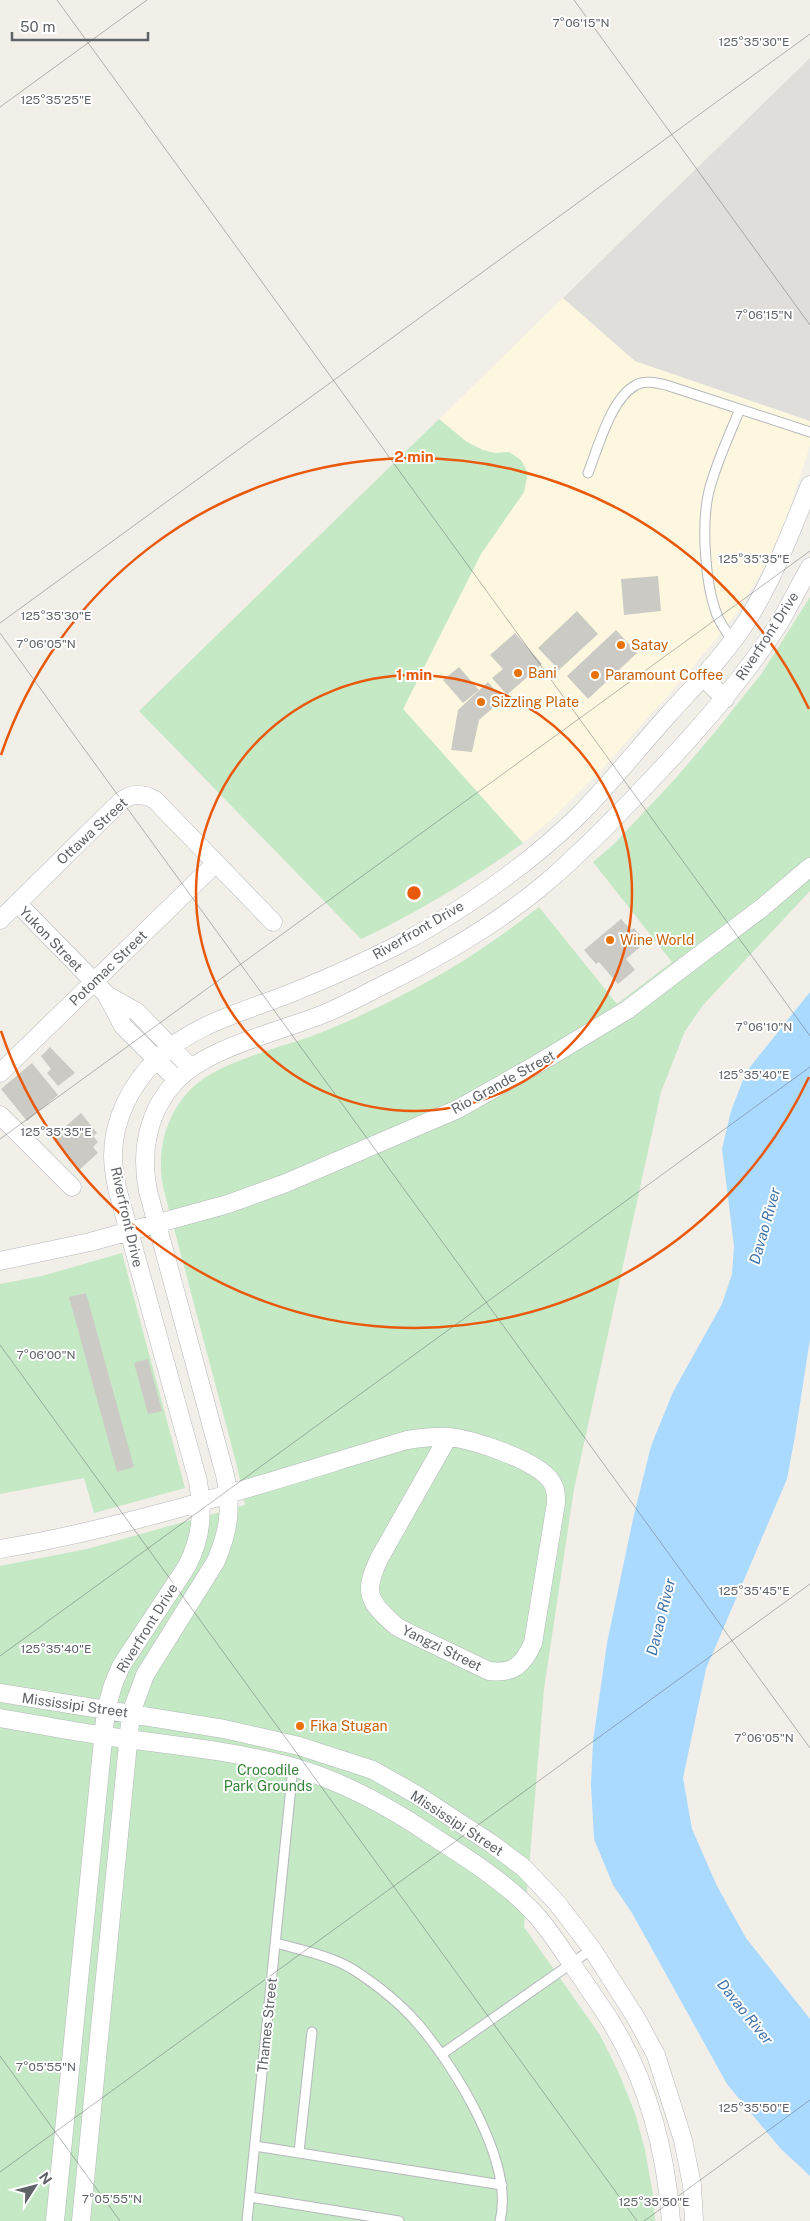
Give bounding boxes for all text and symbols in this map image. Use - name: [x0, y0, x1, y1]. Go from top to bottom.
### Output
- scale bar: [12, 10, 149, 42]
- text: 7°06'15"N: [552, 16, 610, 30]
- text: 50 m: [20, 18, 55, 35]
- text: 125°35'30"E: [719, 35, 789, 49]
- text: 125°35'25"E: [21, 93, 91, 107]
- text: 7°06'15"N: [735, 308, 793, 322]
- text: 2 min: [394, 448, 434, 465]
- text: 125°35'35"E: [718, 552, 790, 566]
- street label: Riverfront Drive: [732, 589, 802, 683]
- text: 125°35'30"E: [21, 609, 91, 623]
- text: 7°06'05"N: [16, 637, 76, 651]
- place label: Satay: [631, 637, 669, 653]
- marker: Satay: [615, 639, 627, 651]
- place label: Bani: [528, 665, 557, 681]
- text: 1 min: [396, 666, 432, 683]
- marker: Bani: [512, 667, 524, 679]
- place label: Paramount Coffee: [605, 667, 723, 683]
- marker: Paramount Coffee: [589, 669, 601, 681]
- place label: Sizzling Plate: [491, 694, 579, 710]
- marker: Sizzling Plate: [475, 696, 487, 708]
- street label: Ottawa Street: [53, 794, 131, 868]
- centre of rings: [405, 884, 423, 902]
- street label: Riverfront Drive: [370, 897, 466, 962]
- street label: Yukon Street: [16, 903, 86, 975]
- street label: Potomac Street: [66, 927, 150, 1009]
- place label: Wine World: [620, 932, 694, 948]
- marker: Wine World: [604, 934, 616, 946]
- text: 7°06'10"N: [736, 1020, 792, 1034]
- street label: Rio Grande Street: [448, 1047, 558, 1117]
- text: 125°35'40"E: [719, 1068, 789, 1082]
- text: 125°35'35"E: [20, 1125, 92, 1139]
- street label: Riverfront Drive: [108, 1165, 146, 1269]
- water label: Davao River: [745, 1185, 784, 1266]
- text: 7°06'00"N: [16, 1348, 76, 1362]
- water label: Davao River: [643, 1576, 678, 1657]
- street label: Riverfront Drive: [113, 1580, 181, 1676]
- text: 125°35'45"E: [718, 1584, 790, 1598]
- street label: Yangzi Street: [400, 1622, 484, 1674]
- text: 125°35'40"E: [21, 1642, 91, 1656]
- street label: Mississipi Street: [21, 1690, 129, 1720]
- place label: Fika Stugan: [310, 1718, 388, 1734]
- marker: Fika Stugan: [294, 1720, 306, 1732]
- text: 7°06'05"N: [734, 1731, 794, 1745]
- park label: Crocodile Park Grounds: [224, 1762, 312, 1794]
- street label: Mississipi Street: [408, 1787, 506, 1859]
- water label: Davao River: [714, 1976, 777, 2048]
- street label: Thames Street: [254, 1977, 280, 2073]
- text: 7°05'55"N: [16, 2060, 76, 2074]
- text: 125°35'50"E: [718, 2101, 790, 2115]
- north arrow: [10, 2161, 60, 2211]
- text: N: [36, 2169, 55, 2187]
- text: 7°05'55"N: [82, 2192, 142, 2206]
- text: 125°35'50"E: [618, 2195, 690, 2209]

